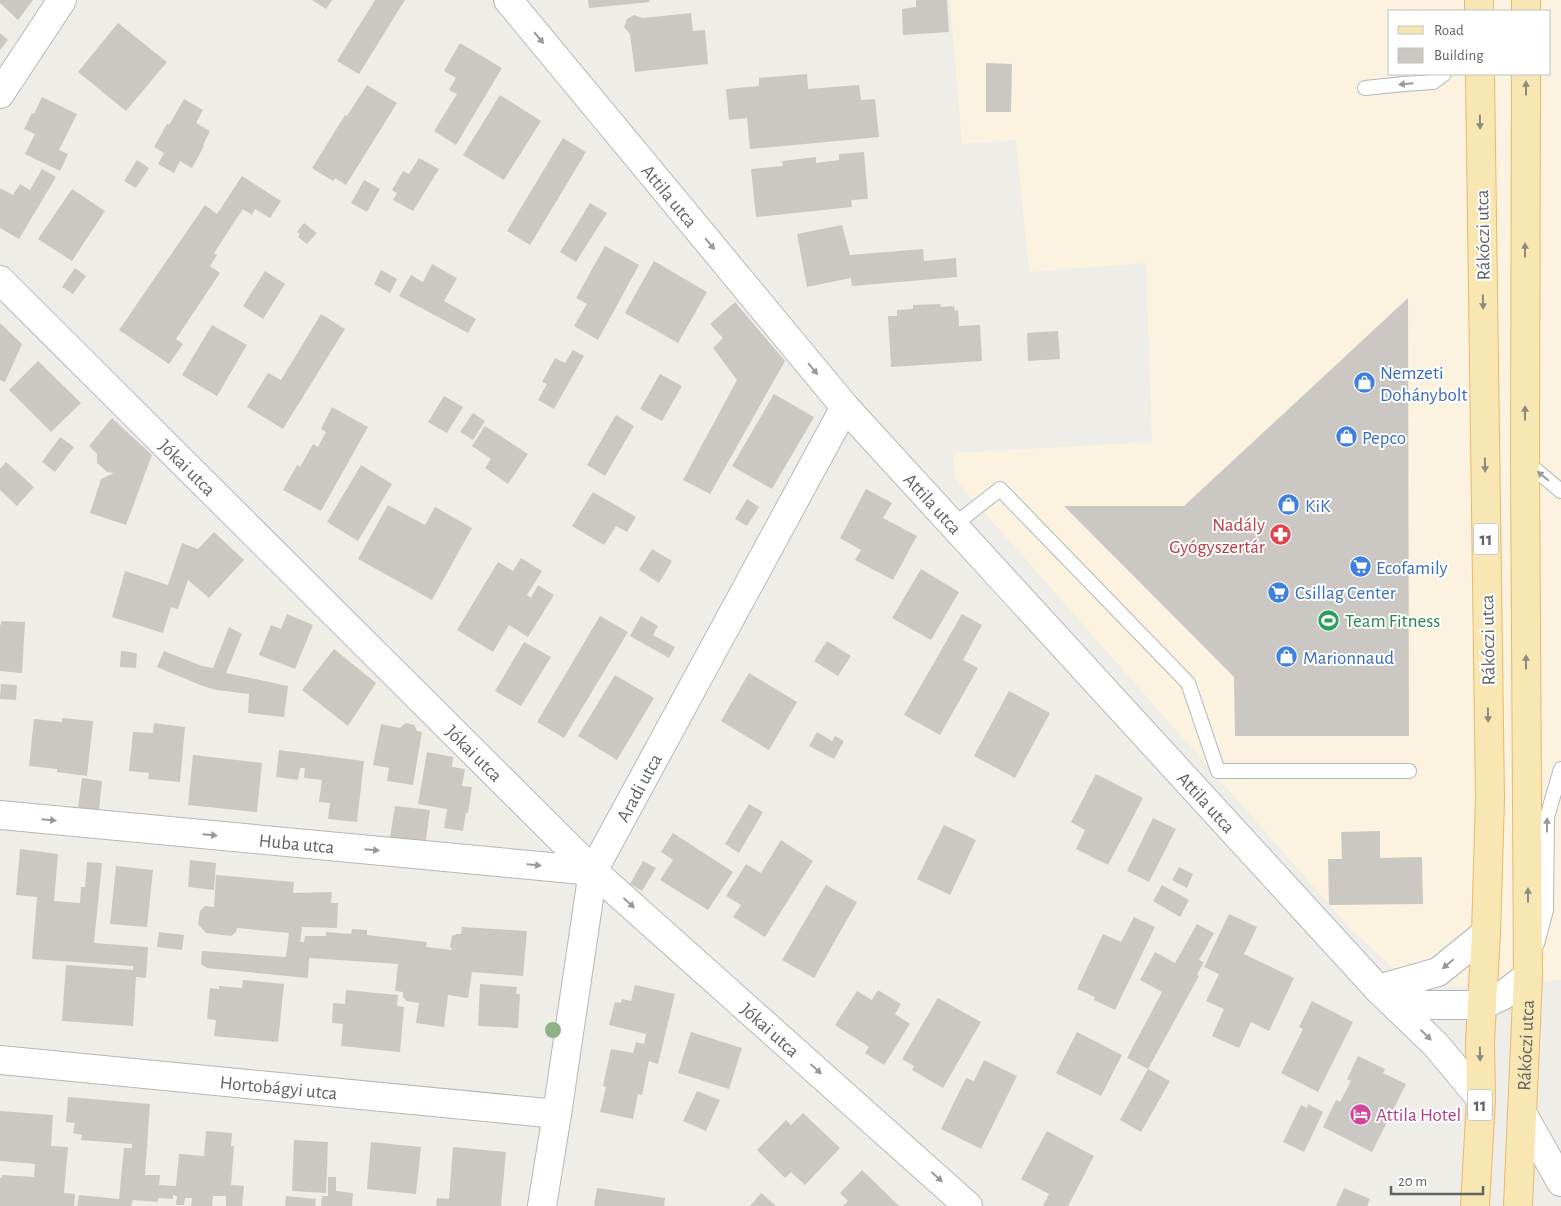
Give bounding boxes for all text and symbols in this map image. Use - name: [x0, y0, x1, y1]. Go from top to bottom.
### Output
- legend: [1388, 10, 1551, 75]
- text: Road: [1434, 23, 1464, 38]
- one-way arrow: [534, 31, 545, 44]
- text: Building: [1434, 48, 1484, 63]
- one-way arrow: [1522, 79, 1530, 95]
- one-way arrow: [1397, 80, 1413, 88]
- one-way arrow: [1476, 115, 1484, 131]
- street label: Attila utca: [637, 162, 700, 232]
- street label: Rákóczi utca: [1473, 189, 1494, 281]
- one-way arrow: [704, 237, 715, 250]
- one-way arrow: [1521, 242, 1529, 258]
- one-way arrow: [1479, 295, 1487, 311]
- one-way arrow: [808, 362, 819, 375]
- place label: Nemzeti Dohánybolt: [1380, 364, 1467, 405]
- shop icon: Nemzeti Dohánybolt: [1352, 371, 1376, 395]
- one-way arrow: [1521, 404, 1529, 420]
- shop icon: Pepco: [1334, 425, 1358, 449]
- place label: Pepco: [1362, 429, 1406, 448]
- street label: Jókai utca: [155, 436, 219, 500]
- one-way arrow: [1481, 457, 1489, 473]
- street label: Attila utca: [900, 470, 965, 539]
- one-way arrow: [1537, 471, 1550, 482]
- shop icon: KiK: [1277, 493, 1301, 517]
- place label: KiK: [1305, 497, 1331, 516]
- place label: Nadály Gyógyszertár: [1169, 516, 1265, 557]
- pharmacy icon: Nadály Gyógyszertár: [1269, 523, 1293, 547]
- road number: 11: [1474, 524, 1498, 554]
- supermarket icon: Ecofamily: [1348, 555, 1372, 579]
- place label: Ecofamily: [1376, 559, 1448, 578]
- supermarket icon: Csillag Center: [1267, 580, 1291, 604]
- place label: Csillag Center: [1295, 584, 1396, 603]
- street label: Rákóczi utca: [1478, 594, 1499, 686]
- sports icon: Team Fitness: [1317, 608, 1341, 632]
- place label: Team Fitness: [1345, 612, 1440, 631]
- shop icon: Marionnaud: [1275, 645, 1299, 669]
- place label: Marionnaud: [1303, 649, 1394, 668]
- one-way arrow: [1522, 654, 1530, 670]
- one-way arrow: [1485, 707, 1493, 723]
- street label: Jókai utca: [442, 722, 506, 786]
- street label: Aradi utca: [614, 751, 666, 825]
- street label: Attila utca: [1173, 769, 1238, 837]
- one-way arrow: [41, 816, 57, 824]
- one-way arrow: [1543, 817, 1551, 833]
- one-way arrow: [203, 831, 219, 839]
- street label: Huba utca: [258, 831, 335, 858]
- one-way arrow: [364, 846, 380, 854]
- one-way arrow: [526, 861, 542, 869]
- one-way arrow: [1524, 887, 1532, 903]
- one-way arrow: [623, 897, 635, 909]
- one-way arrow: [1442, 958, 1455, 969]
- street label: Rákóczi utca: [1515, 999, 1538, 1091]
- street label: Jókai utca: [736, 1000, 802, 1061]
- one-way arrow: [1419, 1029, 1431, 1041]
- one-way arrow: [1476, 1046, 1484, 1062]
- one-way arrow: [809, 1063, 821, 1075]
- street label: Hortobágyi utca: [219, 1073, 338, 1104]
- road number: 11: [1468, 1090, 1492, 1120]
- hotel icon: Attila Hotel: [1348, 1102, 1372, 1126]
- place label: Attila Hotel: [1376, 1106, 1461, 1125]
- scale bar: [1391, 1164, 1484, 1196]
- one-way arrow: [931, 1171, 943, 1183]
- text: 20 m: [1398, 1174, 1427, 1189]

